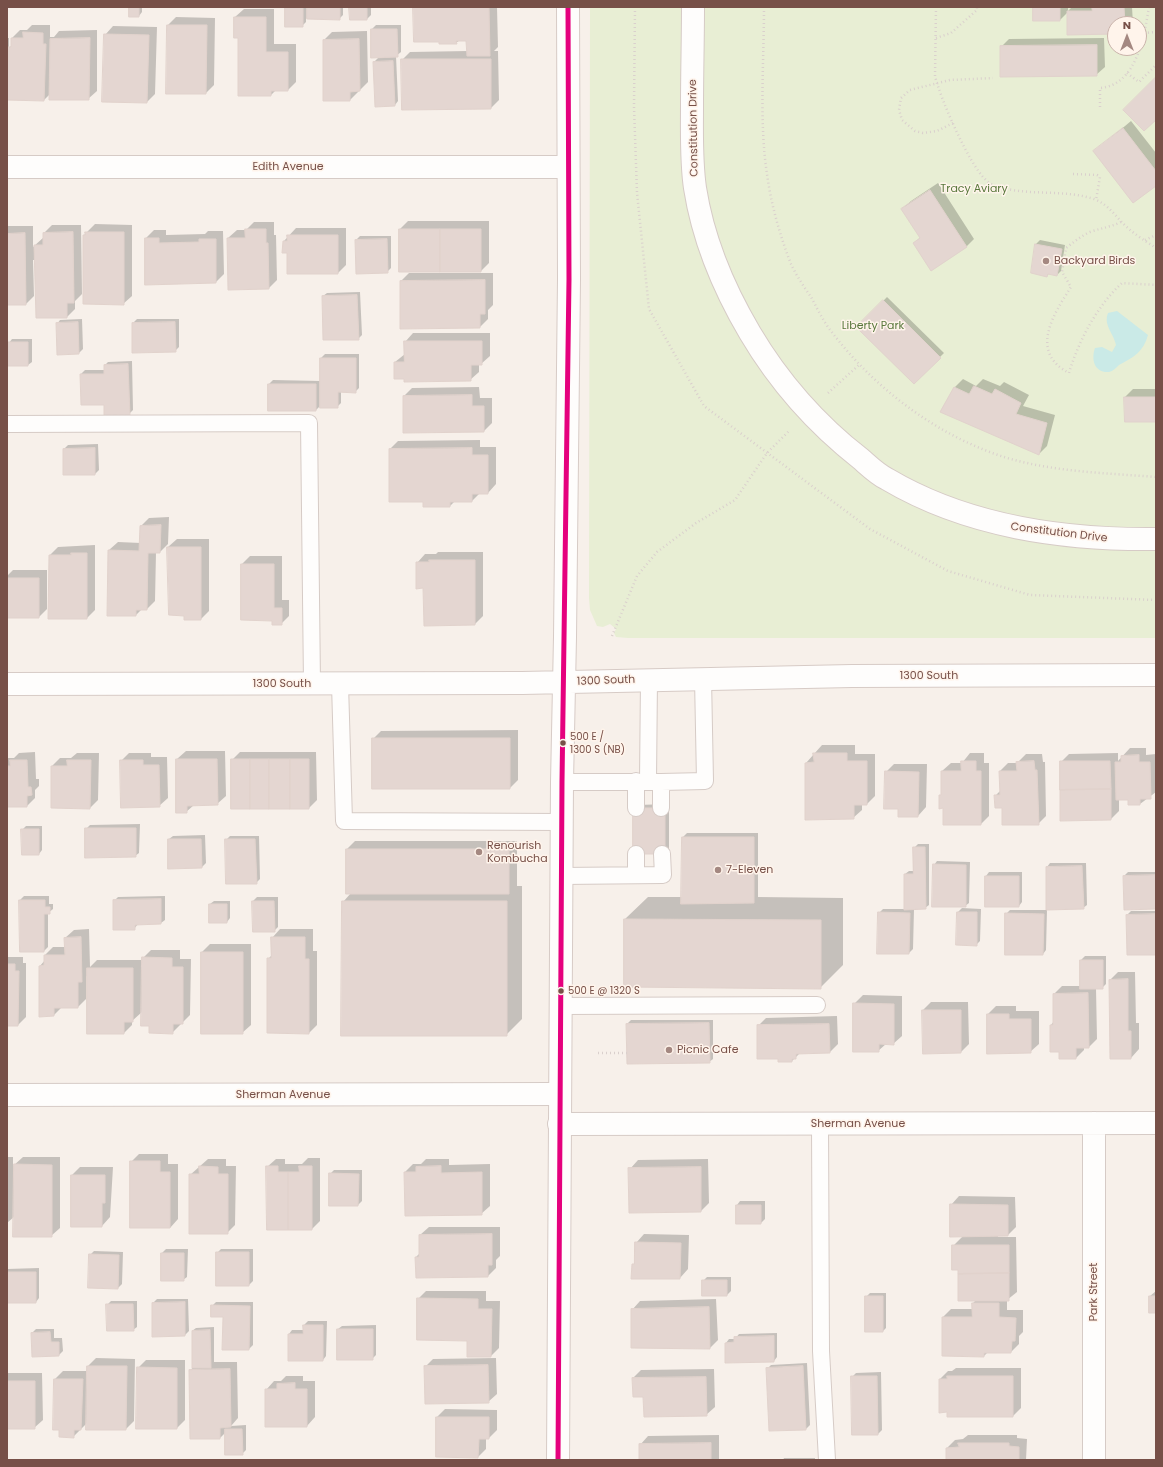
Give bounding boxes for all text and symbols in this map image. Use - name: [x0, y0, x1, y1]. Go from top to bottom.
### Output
- north arrow: [1107, 16, 1147, 56]
- text: N: [1123, 17, 1131, 33]
- street label: Constitution Drive: [687, 79, 701, 177]
- street label: Edith Avenue: [252, 160, 324, 174]
- park label: Tracy Aviary: [940, 182, 1008, 196]
- place label: Backyard Birds: [1054, 254, 1135, 268]
- marker: Backyard Birds: [1041, 256, 1051, 266]
- park label: Liberty Park: [842, 319, 904, 333]
- street label: Constitution Drive: [1010, 521, 1108, 545]
- street label: 1300 South: [900, 669, 958, 683]
- street label: 1300 South: [577, 673, 635, 689]
- street label: 1300 South: [253, 677, 311, 691]
- place label: 500 E / 1300 S (NB): [570, 731, 625, 754]
- marker: 500 E / 1300 S (NB): [558, 738, 568, 748]
- place label: Renourish Kombucha: [487, 839, 548, 865]
- marker: Renourish Kombucha: [474, 847, 484, 857]
- place label: 7-Eleven: [726, 863, 773, 877]
- marker: 7-Eleven: [713, 865, 723, 875]
- place label: 500 E @ 1320 S: [568, 985, 640, 997]
- marker: 500 E @ 1320 S: [556, 986, 566, 996]
- place label: Picnic Cafe: [677, 1043, 738, 1057]
- marker: Picnic Cafe: [664, 1045, 674, 1055]
- street label: Sherman Avenue: [236, 1088, 330, 1102]
- street label: Sherman Avenue: [811, 1117, 905, 1131]
- street label: Park Street: [1087, 1263, 1101, 1321]

